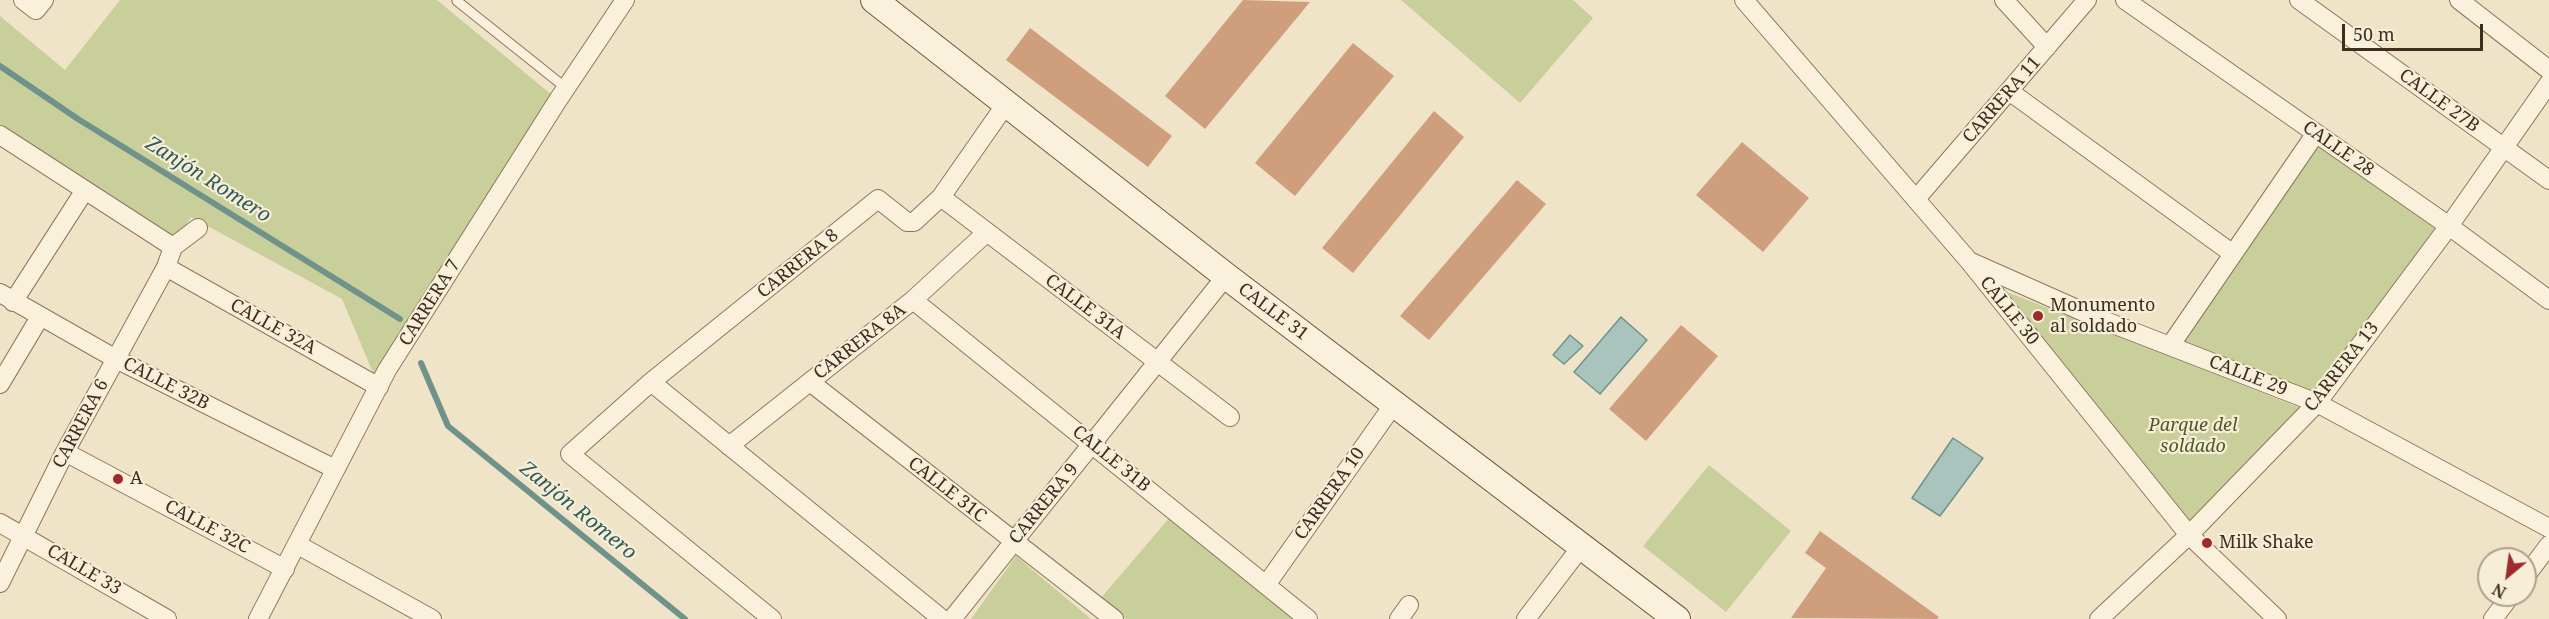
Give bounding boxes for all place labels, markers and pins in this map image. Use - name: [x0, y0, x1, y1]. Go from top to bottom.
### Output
- place label: Monumento al soldado: [2050, 295, 2155, 338]
- marker: Monumento al soldado: [2031, 309, 2045, 323]
- place label: A: [130, 468, 143, 490]
- marker: A: [111, 472, 125, 486]
- place label: Milk Shake: [2219, 532, 2314, 554]
- marker: Milk Shake: [2200, 536, 2214, 550]

